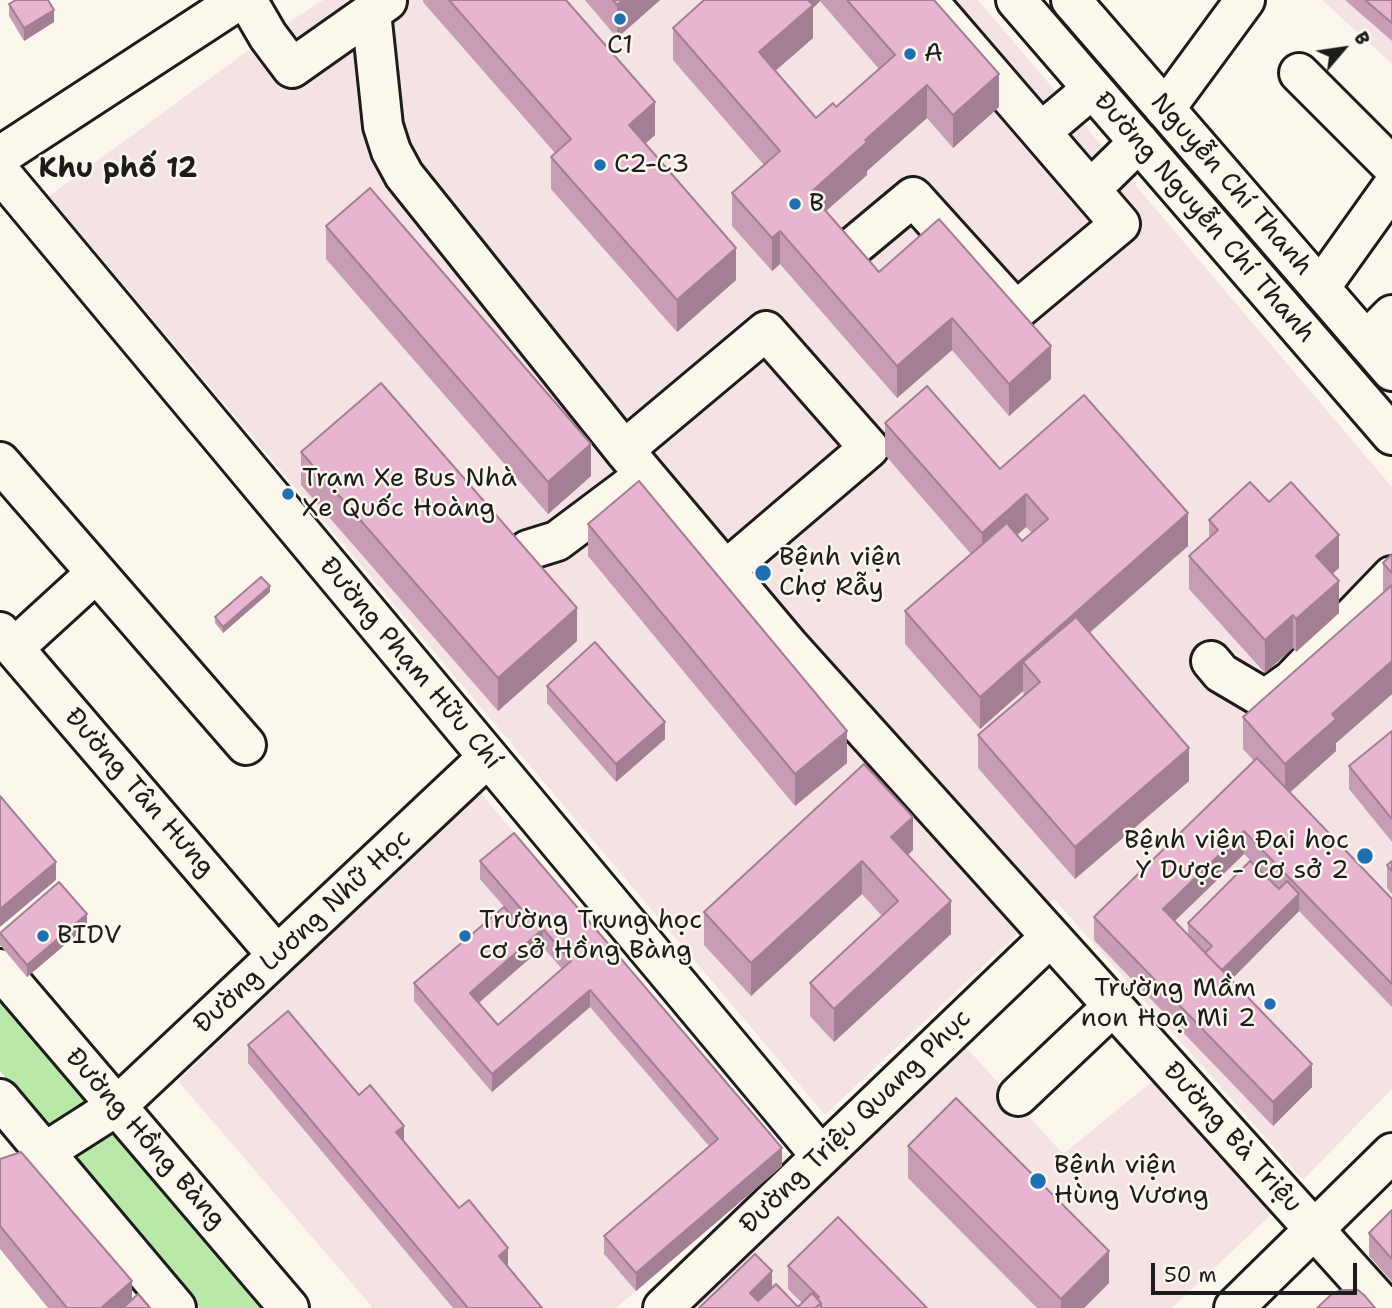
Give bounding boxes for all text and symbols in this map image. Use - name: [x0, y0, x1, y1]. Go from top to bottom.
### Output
- marker: C1: [612, 11, 628, 27]
- north arrow: [1308, 14, 1378, 84]
- text: B: [1348, 27, 1376, 50]
- place label: C1: [607, 30, 633, 62]
- place label: A: [924, 38, 943, 70]
- marker: A: [902, 46, 918, 62]
- street label: Đường Nguyễn Chí Thanh: [1087, 86, 1321, 350]
- street label: Nguyễn Chí Thanh: [1143, 88, 1319, 282]
- place label: C2-C3: [614, 149, 690, 181]
- district label: Khu phố 12: [39, 153, 197, 187]
- marker: C2-C3: [592, 157, 608, 173]
- place label: B: [809, 188, 824, 220]
- marker: B: [787, 196, 803, 212]
- place label: Trạm Xe Bus Nhà Xe Quốc Hoàng: [302, 463, 517, 524]
- marker: Trạm Xe Bus Nhà Xe Quốc Hoàng: [280, 486, 296, 502]
- place label: Bệnh viện Chợ Rẫy: [779, 542, 901, 604]
- street label: Đường Phạm Hữu Chí: [312, 552, 508, 776]
- marker: Bệnh viện Chợ Rẫy: [753, 563, 773, 583]
- street label: Đường Tân Hưng: [57, 702, 221, 884]
- street label: Đường Lương Nhữ Học: [188, 823, 418, 1041]
- place label: Bệnh viện Đại học Y Dược - Cơ sở 2: [1124, 825, 1349, 886]
- marker: Bệnh viện Đại học Y Dược - Cơ sở 2: [1355, 846, 1375, 866]
- place label: Trường Trung học cơ sở Hồng Bàng: [479, 905, 702, 967]
- place label: BIDV: [57, 920, 121, 952]
- marker: BIDV: [35, 928, 51, 944]
- marker: Trường Trung học cơ sở Hồng Bàng: [457, 928, 473, 944]
- place label: Trường Mầm non Hoạ Mi 2: [1081, 973, 1256, 1034]
- marker: Trường Mầm non Hoạ Mi 2: [1262, 996, 1278, 1012]
- street label: Đường Triệu Quang Phục: [734, 1003, 978, 1241]
- street label: Đường Hồng Bàng: [58, 1042, 232, 1236]
- street label: Đường Bà Triệu: [1156, 1056, 1308, 1220]
- place label: Bệnh viện Hùng Vương: [1054, 1150, 1209, 1212]
- marker: Bệnh viện Hùng Vương: [1028, 1171, 1048, 1191]
- scale bar: [1154, 1248, 1360, 1292]
- text: 50 m: [1164, 1261, 1217, 1289]

